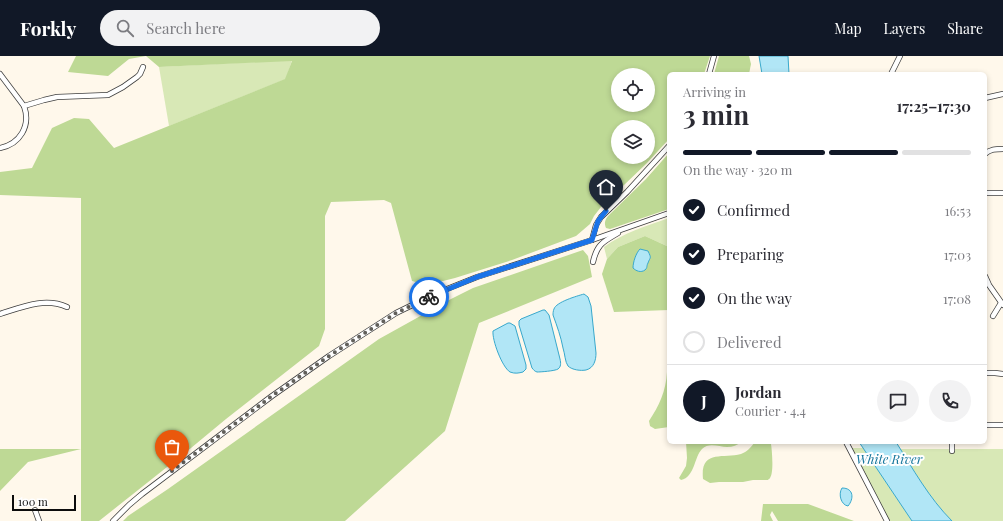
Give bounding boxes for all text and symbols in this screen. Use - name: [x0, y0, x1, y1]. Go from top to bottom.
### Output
- search box: [100, 10, 380, 46]
- text: Forkly: [20, 15, 76, 41]
- icon: search: [114, 17, 136, 39]
- text: Search here: [146, 18, 226, 38]
- text: Map: [834, 19, 862, 38]
- text: Layers: [884, 19, 925, 38]
- text: Share: [947, 19, 983, 38]
- map controls: [611, 68, 655, 164]
- button: locate: [611, 68, 655, 112]
- text: Arriving in: [683, 83, 746, 100]
- text: 17:25–17:30: [897, 96, 971, 116]
- text: 3 min: [683, 97, 749, 132]
- button: layers: [611, 120, 655, 164]
- text: On the way · 320 m: [683, 161, 792, 178]
- pin: [589, 170, 623, 211]
- icon: home: [595, 176, 617, 198]
- icon: check: [683, 199, 705, 221]
- text: Confirmed: [717, 200, 790, 220]
- text: 16:53: [945, 202, 971, 219]
- icon: check: [683, 243, 705, 265]
- text: Preparing: [717, 244, 784, 264]
- text: 17:03: [944, 246, 971, 263]
- courier: [409, 277, 449, 317]
- icon: bike: [418, 286, 440, 308]
- icon: check: [683, 287, 705, 309]
- text: On the way: [717, 288, 792, 308]
- text: 17:08: [943, 290, 971, 307]
- text: Delivered: [717, 332, 782, 352]
- button: chat: [877, 380, 919, 422]
- button: phone: [929, 380, 971, 422]
- text: Jordan: [735, 382, 781, 402]
- text: J: [701, 391, 707, 411]
- text: Courier · 4.4: [735, 402, 806, 419]
- pin: [155, 430, 189, 471]
- icon: bag: [161, 436, 183, 458]
- water label: White River: [856, 450, 923, 467]
- scale bar: [12, 493, 76, 512]
- text: 100 m: [18, 494, 48, 509]

